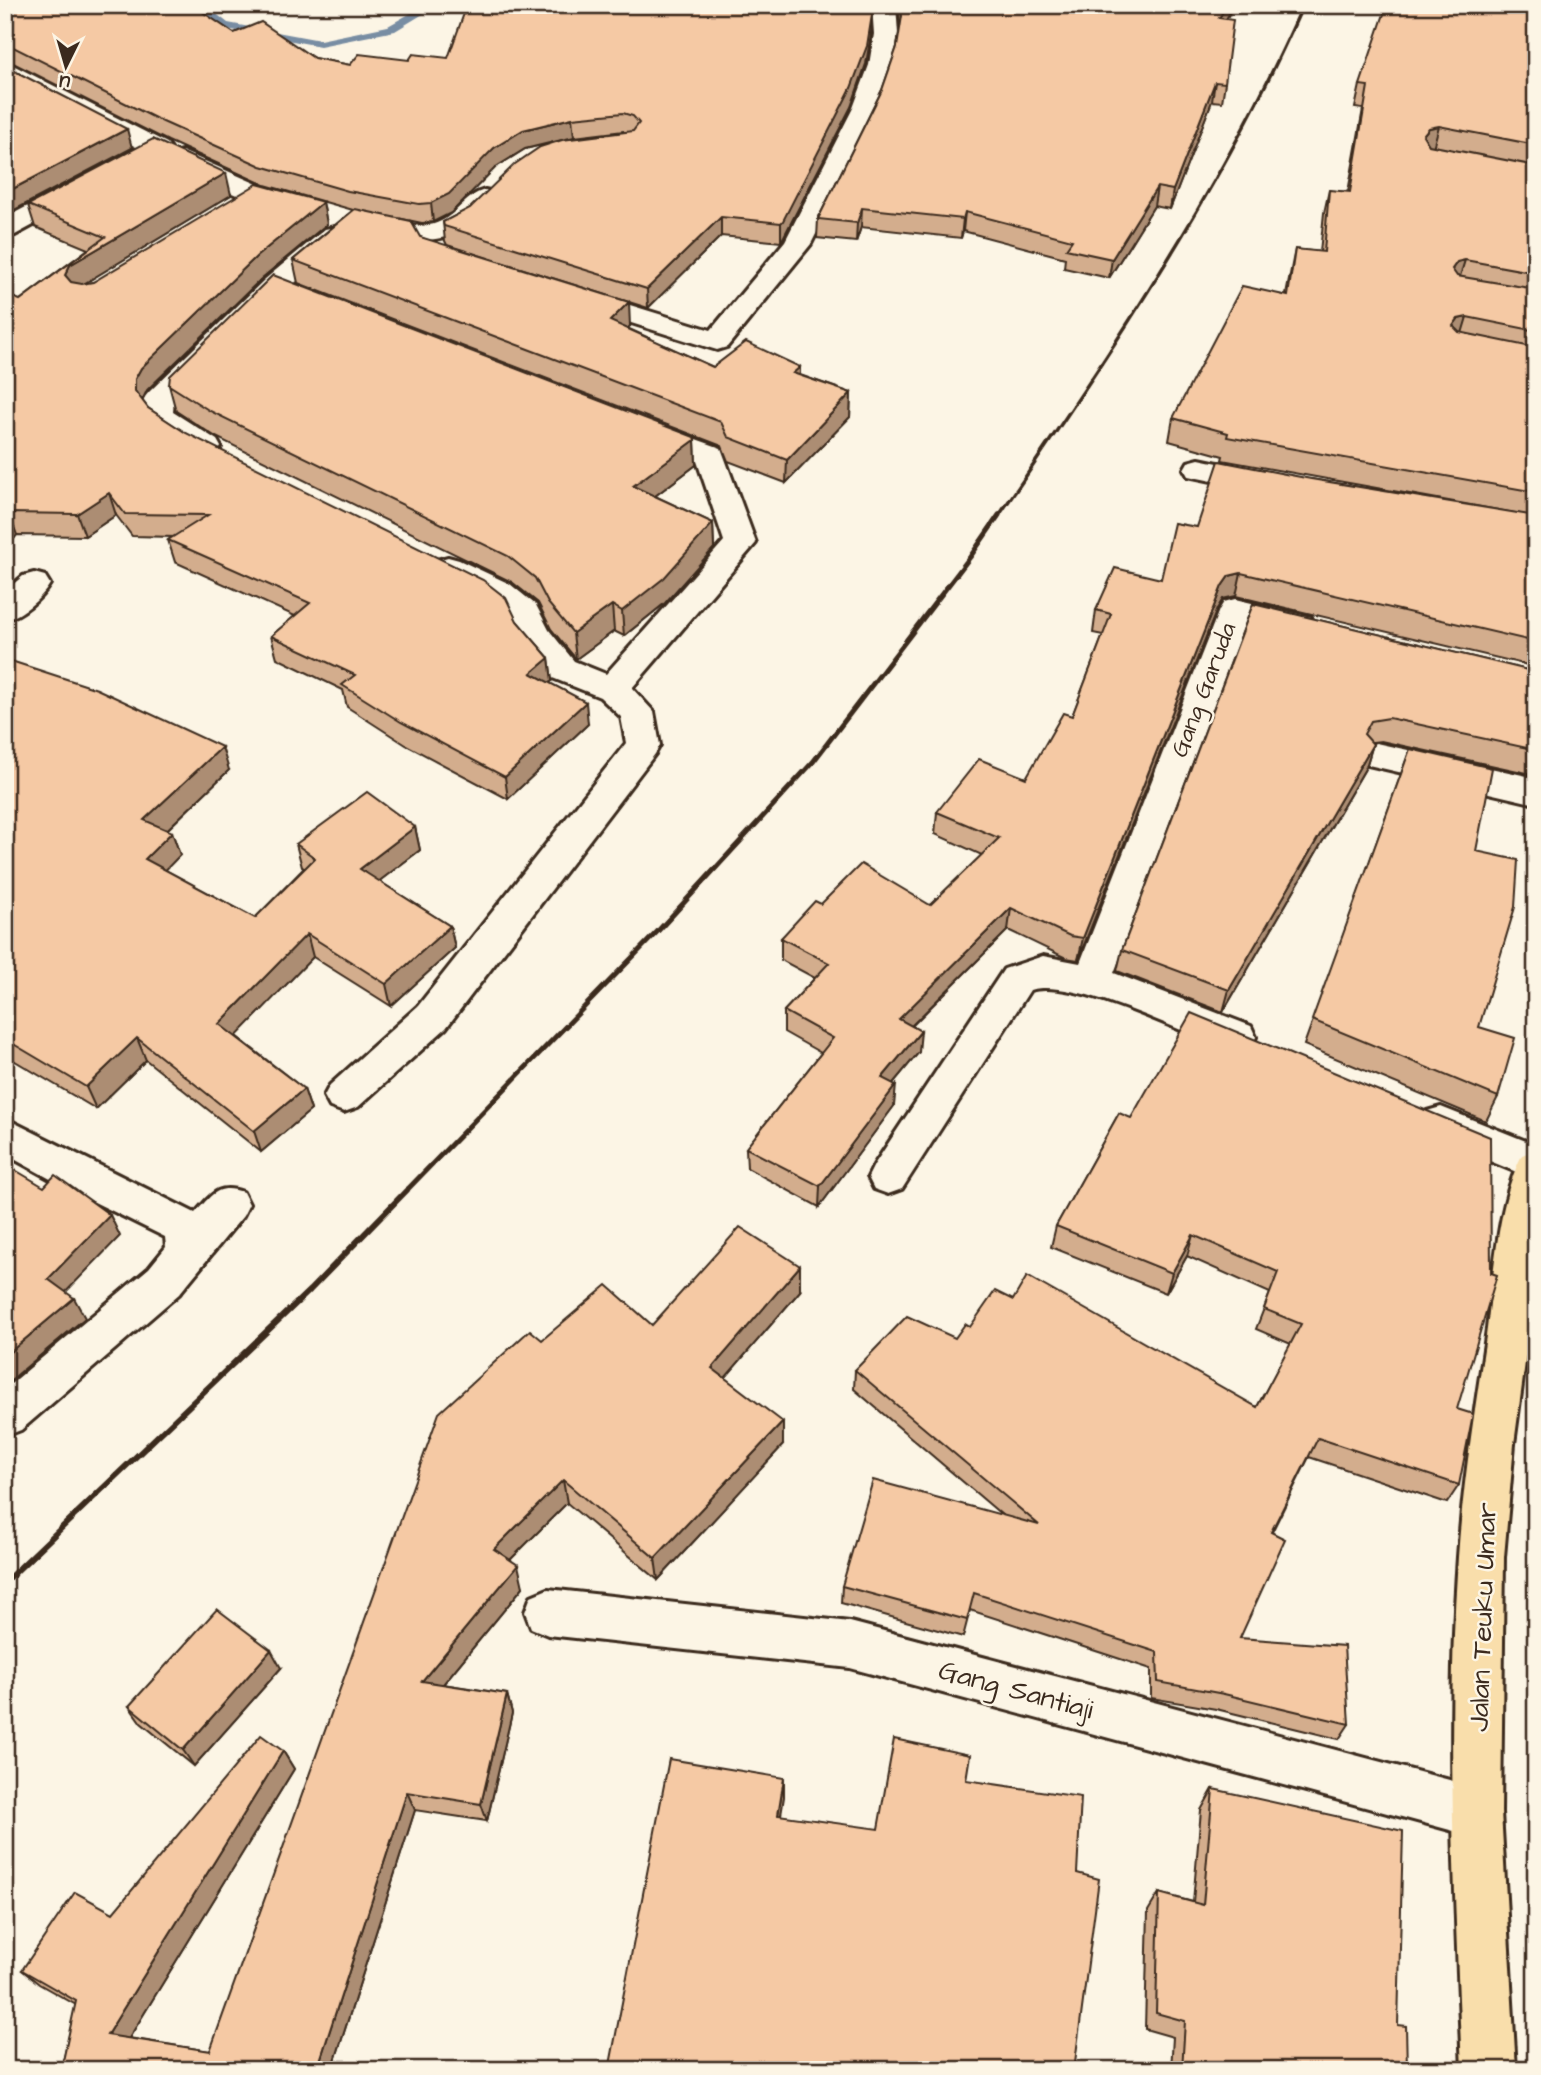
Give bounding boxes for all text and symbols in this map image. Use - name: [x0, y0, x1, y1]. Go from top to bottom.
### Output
- north arrow: [32, 32, 102, 102]
- text: U: [58, 67, 71, 95]
- street label: Gang Garuda: [1163, 618, 1246, 763]
- street label: Jalan Teuku Umar: [1460, 1502, 1506, 1732]
- street label: Gang Santiaji: [934, 1651, 1098, 1730]

